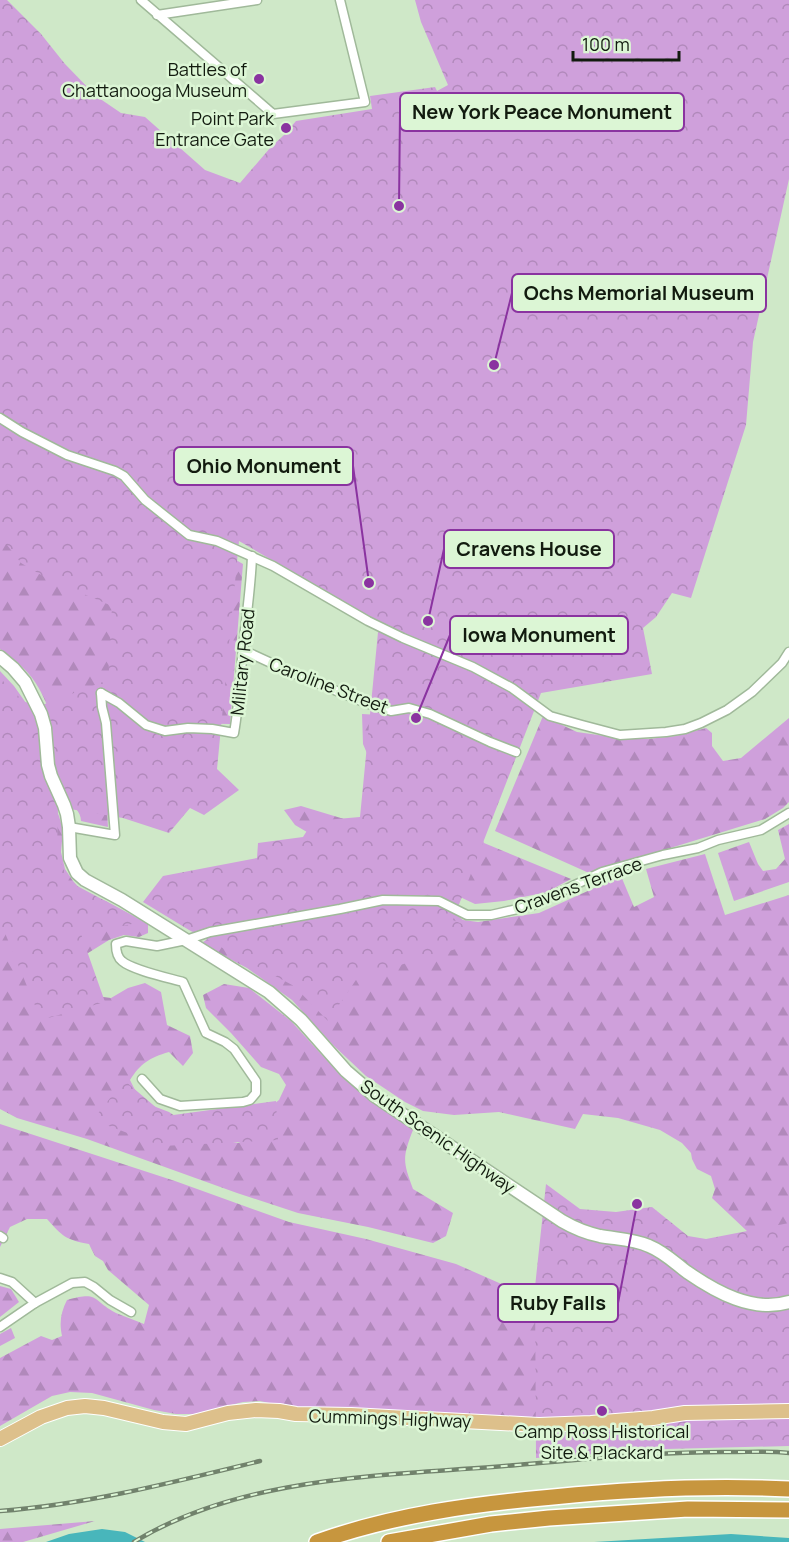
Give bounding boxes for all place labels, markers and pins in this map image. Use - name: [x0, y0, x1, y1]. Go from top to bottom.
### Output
- place label: Battles of Chattanooga Museum: [62, 57, 248, 102]
- marker: Battles of Chattanooga Museum: [252, 72, 266, 86]
- callout: New York Peace Monument: [400, 93, 684, 131]
- place label: Point Park Entrance Gate: [155, 106, 275, 151]
- marker: Point Park Entrance Gate: [279, 121, 293, 135]
- callout: Ochs Memorial Museum: [512, 274, 766, 312]
- callout: Ohio Monument: [174, 447, 353, 485]
- callout: Cravens House: [444, 530, 614, 568]
- callout: Iowa Monument: [450, 616, 628, 654]
- callout: Ruby Falls: [498, 1284, 618, 1322]
- marker: Camp Ross Historical Site & Plackard: [595, 1404, 609, 1418]
- place label: Camp Ross Historical Site & Plackard: [514, 1419, 690, 1464]

